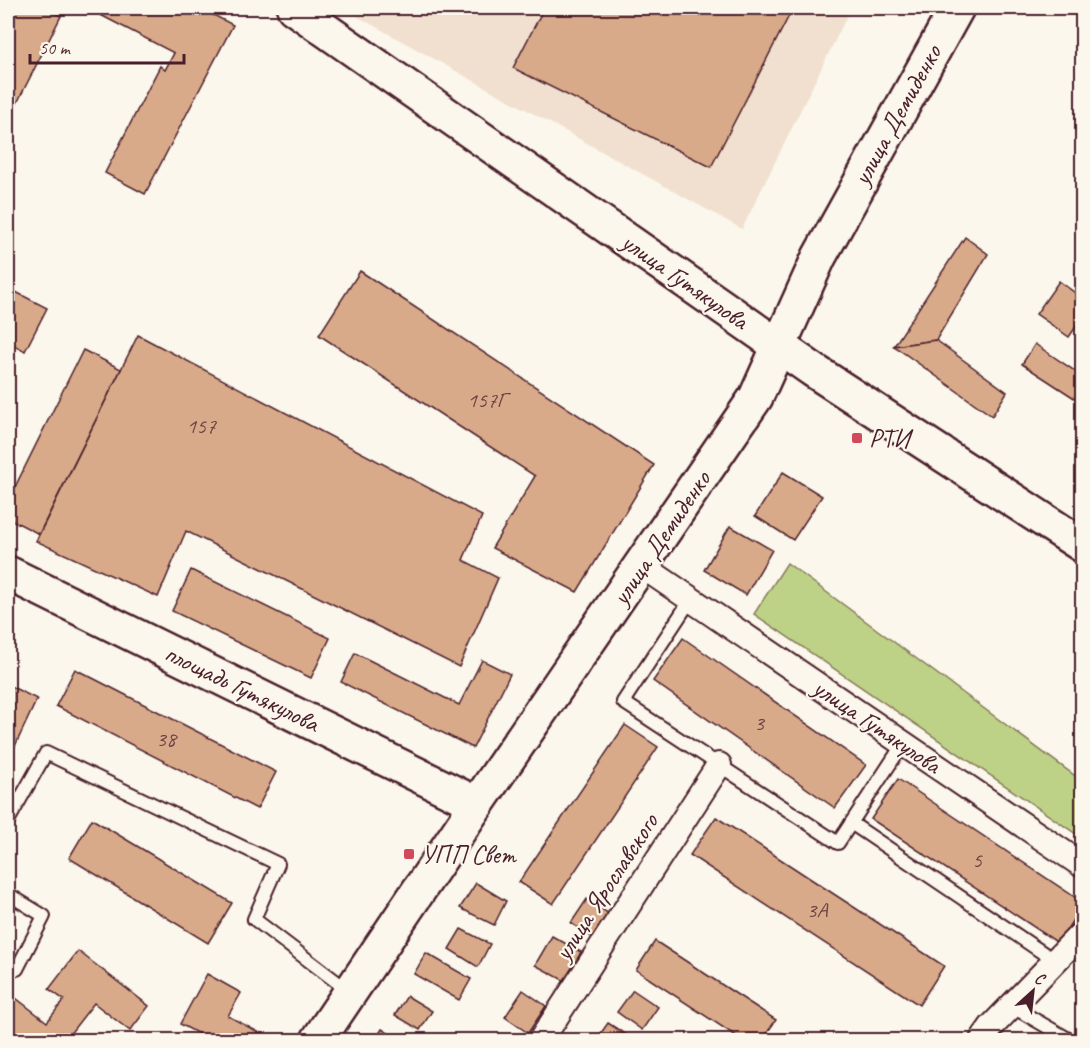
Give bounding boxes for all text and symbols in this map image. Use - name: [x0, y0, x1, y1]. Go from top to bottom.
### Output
- scale bar: [30, 27, 184, 65]
- text: 50 m: [39, 37, 72, 59]
- street label: улица Демиденко: [844, 38, 950, 193]
- street label: улица Гутякулова: [614, 224, 756, 338]
- house number: 157Г: [467, 386, 512, 414]
- house number: 157: [186, 412, 217, 440]
- place label: РТИ: [869, 422, 914, 455]
- marker: РТИ: [850, 431, 864, 445]
- street label: улица Демиденко: [603, 463, 719, 613]
- street label: площадь Гутякулова: [159, 636, 326, 740]
- street label: улица Гутякулова: [805, 670, 949, 782]
- house number: 3: [754, 709, 766, 737]
- house number: 38: [156, 725, 178, 753]
- street label: улица Ярославского: [545, 806, 667, 968]
- place label: УПП Свет: [421, 838, 518, 871]
- house number: 5: [972, 846, 983, 874]
- marker: УПП Свет: [402, 847, 416, 861]
- house number: 3А: [807, 896, 828, 924]
- north arrow: [1003, 961, 1063, 1021]
- text: С: [1031, 968, 1049, 990]

